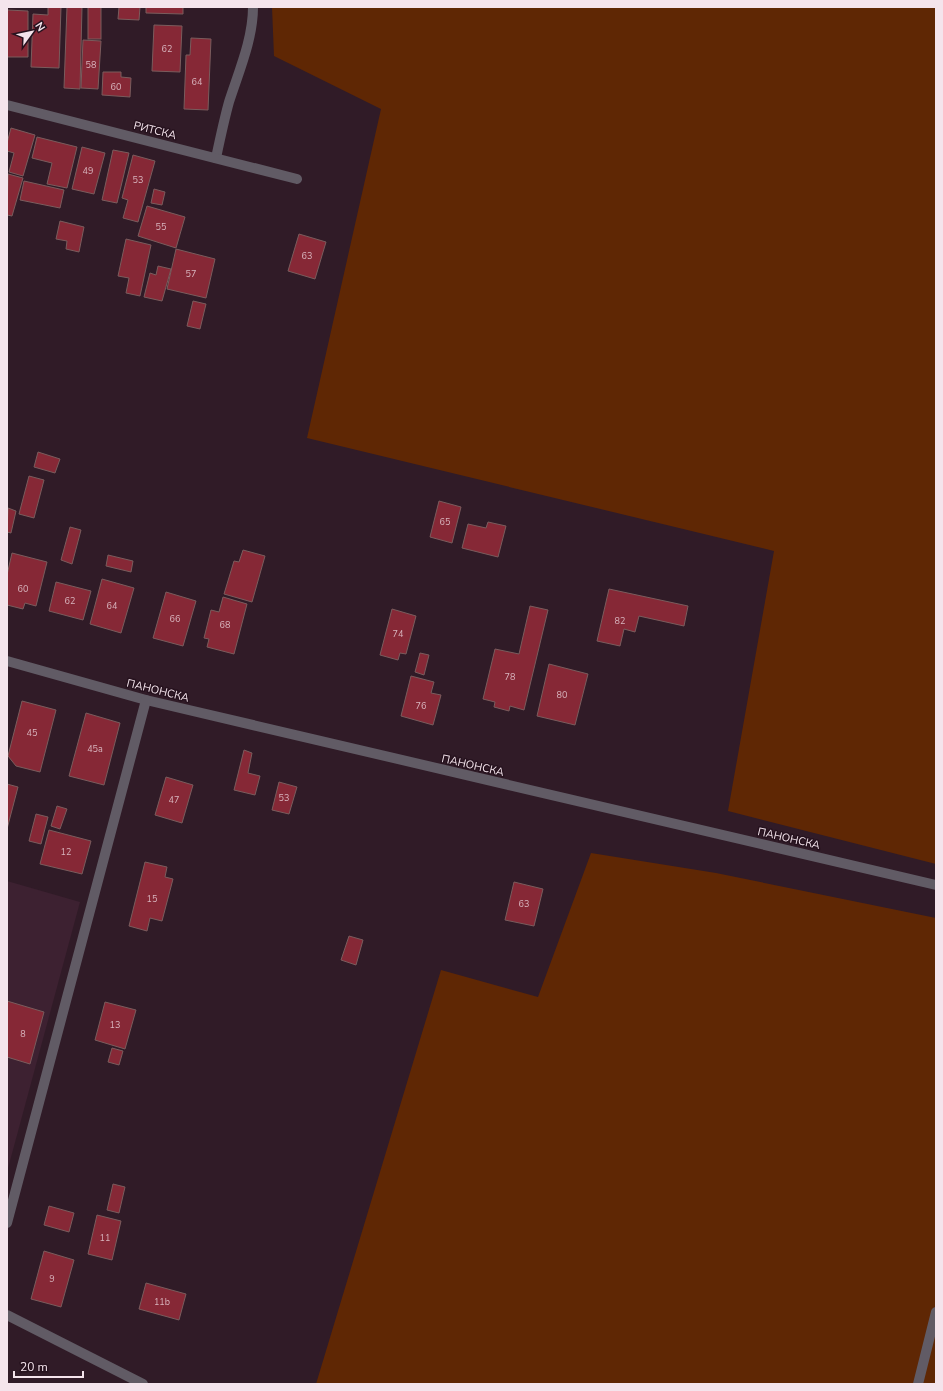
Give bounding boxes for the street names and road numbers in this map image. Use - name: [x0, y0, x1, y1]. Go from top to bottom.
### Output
- street label: РИТСКА: [132, 118, 178, 143]
- street label: ПАНОНСКА: [125, 675, 191, 705]
- street label: ПАНОНСКА: [440, 751, 506, 780]
- street label: ПАНОНСКА: [756, 824, 822, 853]

